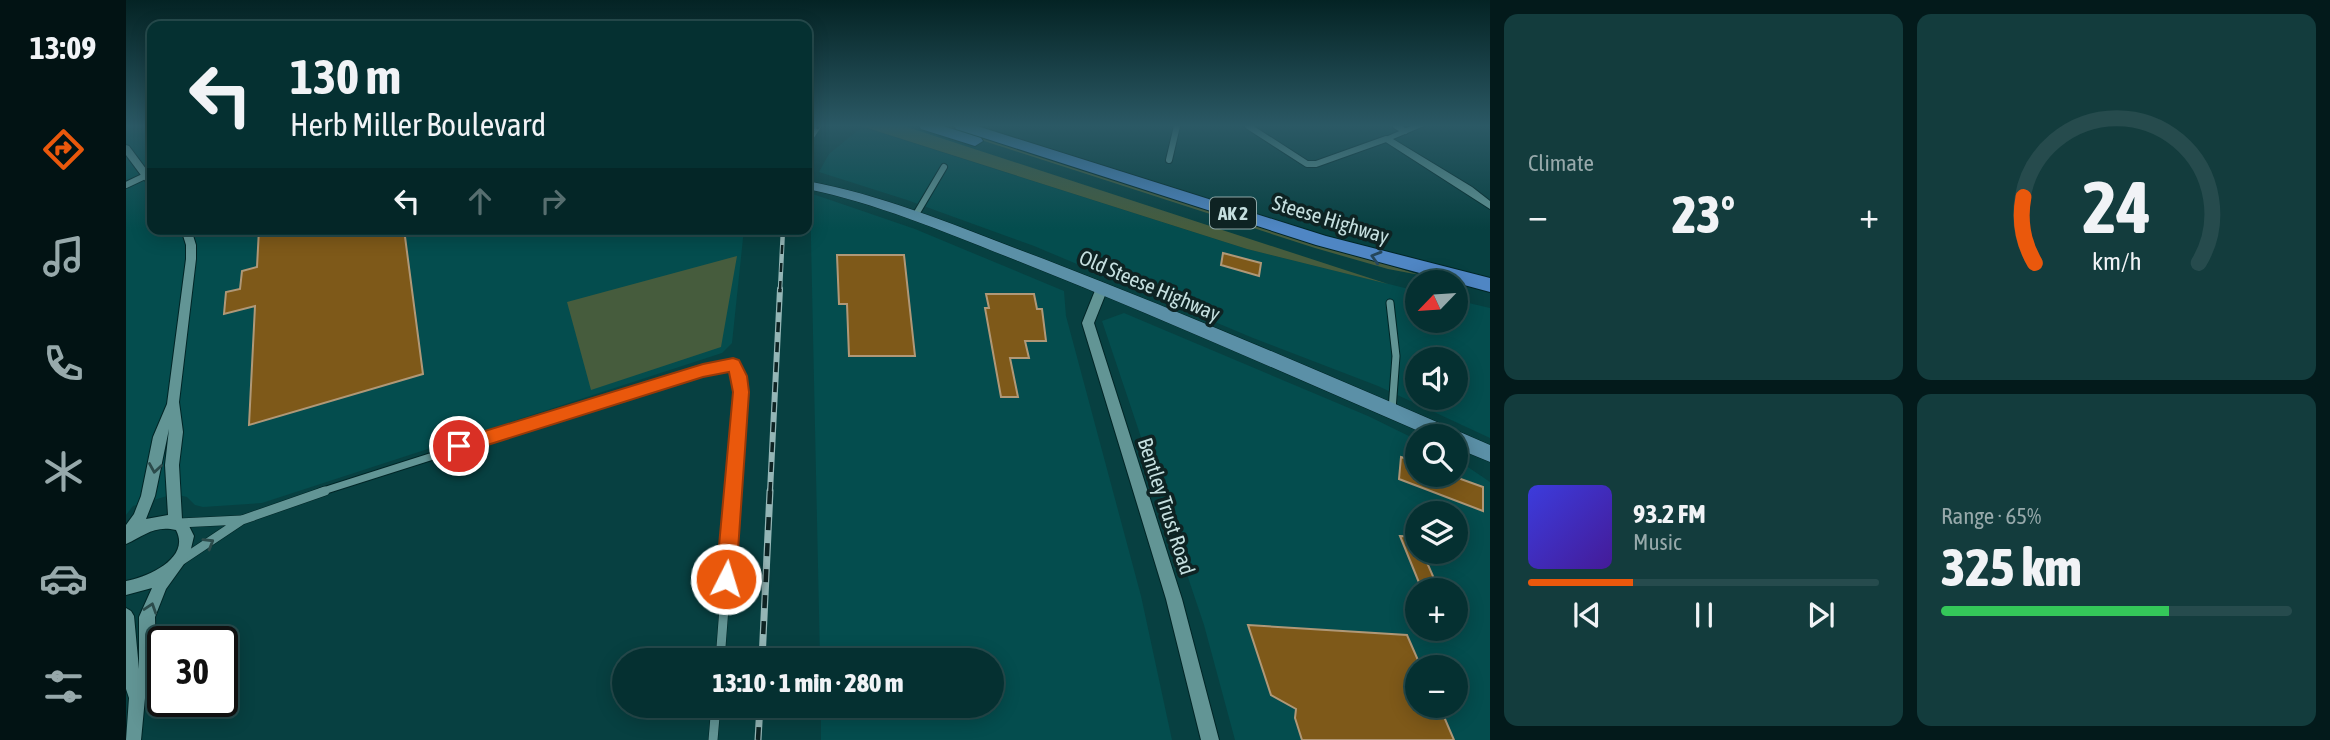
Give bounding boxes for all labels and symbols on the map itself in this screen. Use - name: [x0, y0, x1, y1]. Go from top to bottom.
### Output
- street label: Steese Highway: [1270, 190, 1392, 248]
- road number: AK 2: [1210, 197, 1256, 228]
- street label: Old Steese Highway: [1076, 244, 1224, 326]
- one-way arrow: [1370, 250, 1382, 265]
- north arrow: [1405, 270, 1468, 332]
- pin: [429, 416, 489, 476]
- street label: Bentley Trust Road: [1134, 434, 1200, 578]
- one-way arrow: [148, 462, 163, 474]
- one-way arrow: [201, 538, 214, 551]
- position arrow: [689, 542, 763, 616]
- one-way arrow: [143, 602, 157, 614]
- speed limit sign: 30: [147, 626, 238, 717]

